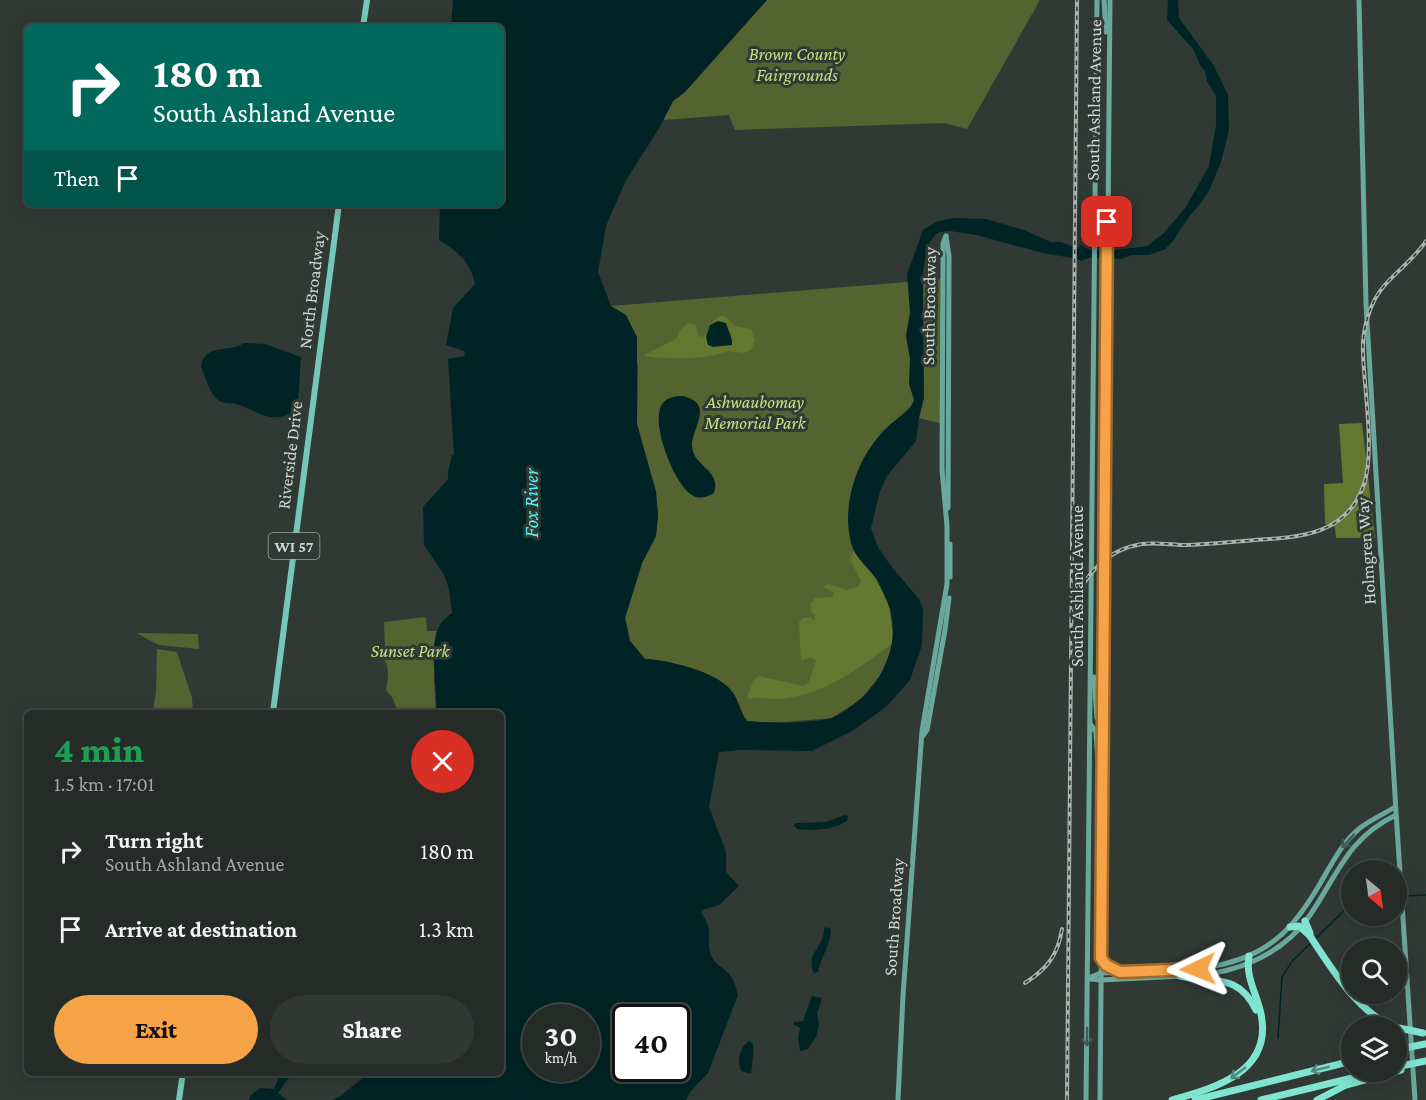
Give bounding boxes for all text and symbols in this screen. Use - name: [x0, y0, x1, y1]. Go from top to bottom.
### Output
- street label: South Ashland Avenue: [1083, 19, 1105, 181]
- park label: Brown County Fairgrounds: [749, 44, 846, 85]
- icon: right: [54, 48, 132, 126]
- text: 180 m: [153, 49, 262, 96]
- text: South Ashland Avenue: [153, 98, 395, 128]
- icon: arrive: [111, 162, 144, 195]
- text: Then: [54, 166, 99, 191]
- pin: [1081, 196, 1132, 247]
- icon: arrive: [1090, 205, 1123, 238]
- street label: North Broadway: [295, 229, 329, 350]
- street label: South Broadway: [918, 246, 940, 365]
- park label: Ashwaubomay Memorial Park: [703, 392, 807, 433]
- street label: Riverside Drive: [273, 400, 307, 510]
- water label: Fox River: [520, 467, 542, 538]
- street label: Holmgren Way: [1352, 496, 1380, 605]
- street label: South Ashland Avenue: [1067, 505, 1087, 667]
- road number: WI 57: [268, 533, 320, 559]
- park label: Sunset Park: [371, 641, 450, 661]
- text: 4 min: [54, 730, 144, 770]
- button: close: [411, 730, 474, 793]
- text: 1.5 km · 17:01: [54, 773, 154, 795]
- text: Turn right: [105, 828, 203, 853]
- one-way arrow: [1341, 833, 1355, 848]
- icon: right: [54, 835, 87, 868]
- text: 180 m: [421, 839, 474, 864]
- text: South Ashland Avenue: [105, 853, 284, 875]
- street label: South Broadway: [880, 857, 908, 977]
- north arrow: [1341, 860, 1407, 926]
- map controls: [1341, 860, 1407, 1082]
- icon: arrive: [54, 913, 87, 946]
- text: Arrive at destination: [105, 917, 297, 942]
- text: 1.3 km: [419, 917, 474, 942]
- position arrow: [1166, 937, 1230, 1001]
- button: search: [1341, 938, 1407, 1004]
- button: Exit: [54, 995, 258, 1064]
- button: Share: [270, 995, 474, 1064]
- speed limit sign: 40: [612, 1004, 690, 1082]
- button: layers: [1341, 1016, 1407, 1082]
- text: 30: [545, 1019, 577, 1052]
- one-way arrow: [1082, 1026, 1093, 1046]
- text: km/h: [545, 1050, 577, 1066]
- one-way arrow: [1311, 1063, 1330, 1075]
- one-way arrow: [1231, 1067, 1247, 1080]

